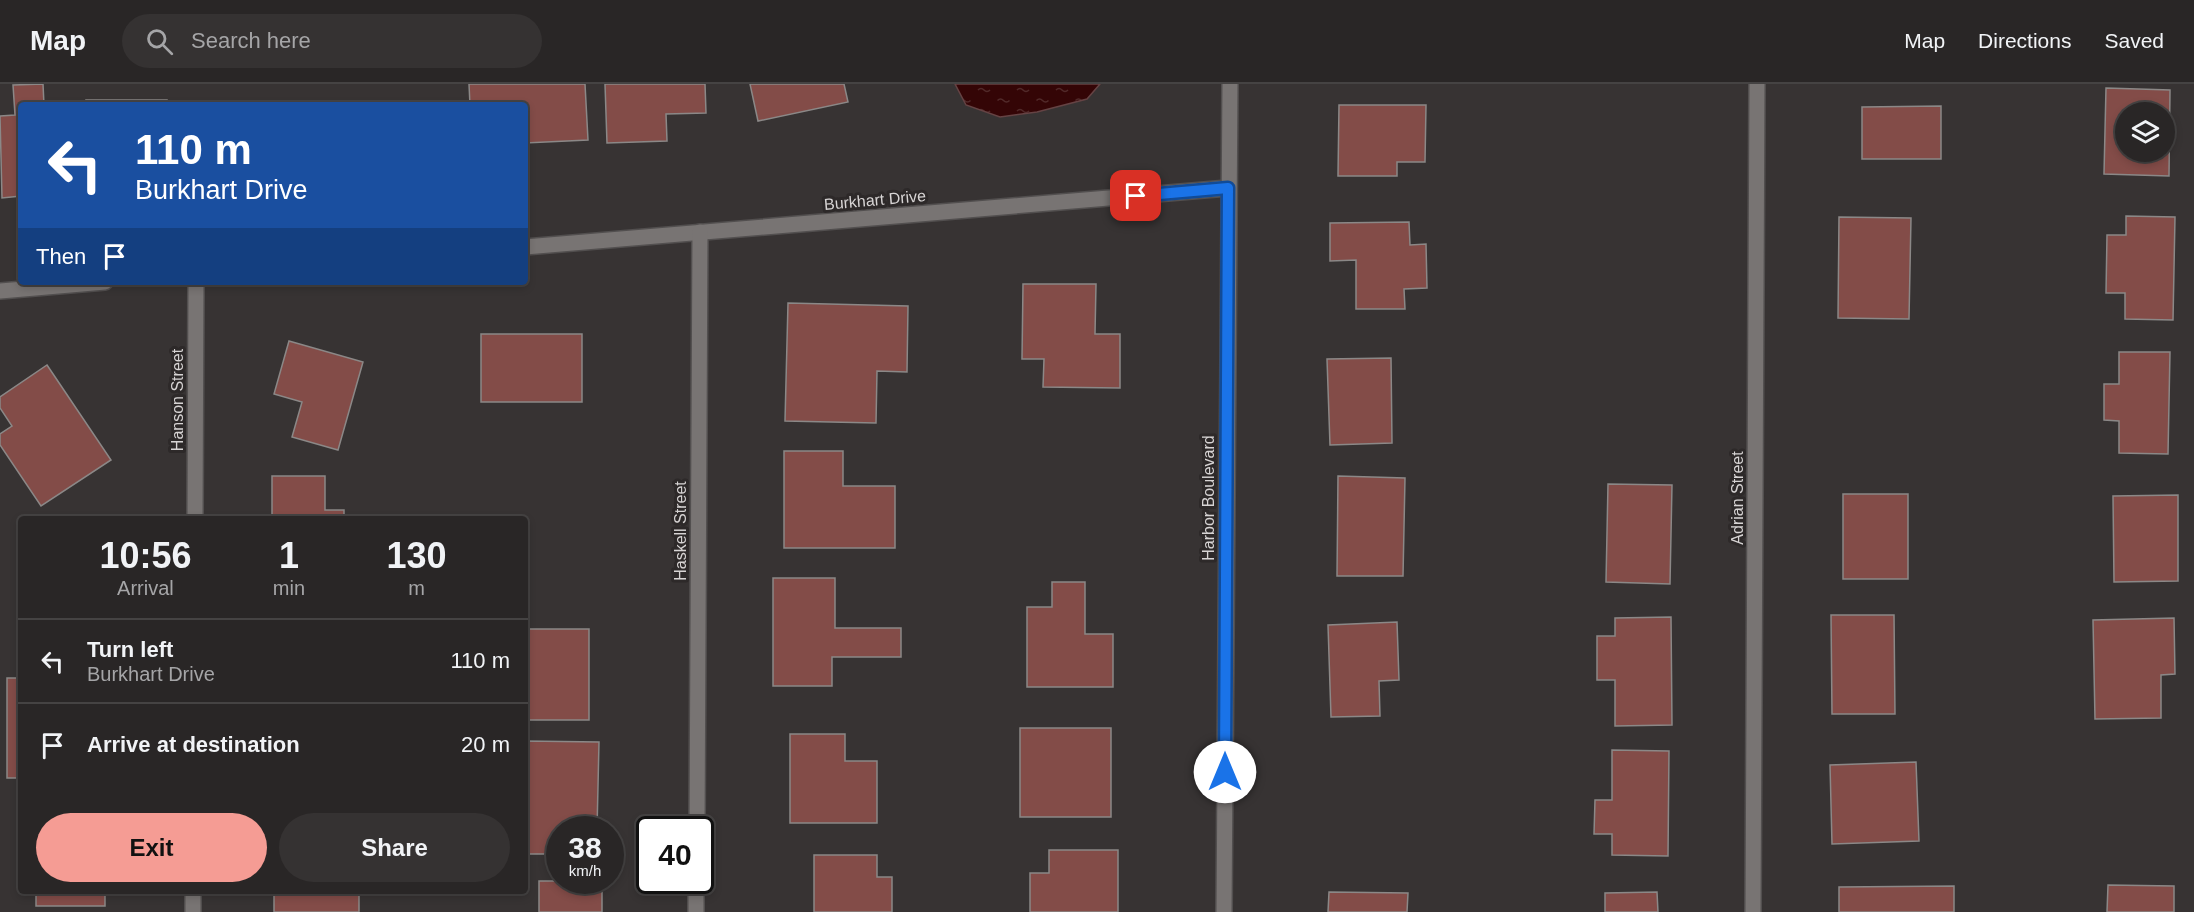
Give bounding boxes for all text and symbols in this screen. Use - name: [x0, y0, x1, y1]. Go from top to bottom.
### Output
- search box: [122, 14, 542, 68]
- text: Map: [30, 25, 86, 56]
- icon: search: [143, 25, 176, 58]
- text: Search here: [191, 28, 311, 53]
- text: Map: [1904, 29, 1945, 52]
- text: Directions: [1978, 29, 2071, 52]
- text: Saved: [2104, 29, 2164, 52]
- map controls: [2115, 102, 2175, 162]
- button: layers: [2115, 102, 2175, 162]
- icon: left: [36, 126, 114, 204]
- text: 110 m: [135, 126, 252, 173]
- pin: [1110, 170, 1161, 221]
- text: Burkhart Drive: [135, 175, 308, 205]
- icon: arrive: [1119, 179, 1152, 212]
- street label: Burkhart Drive: [823, 187, 927, 213]
- icon: arrive: [98, 240, 131, 273]
- text: Then: [36, 244, 86, 269]
- street label: Hanson Street: [169, 348, 186, 451]
- street label: Harbor Boulevard: [1200, 435, 1217, 561]
- street label: Adrian Street: [1729, 451, 1746, 545]
- street label: Haskell Street: [672, 481, 689, 581]
- text: 10:56: [99, 535, 191, 576]
- text: 1: [279, 535, 299, 576]
- text: 130: [386, 535, 447, 576]
- text: Arrival: [117, 577, 174, 599]
- text: min: [273, 577, 305, 599]
- text: m: [408, 577, 425, 599]
- text: Turn left: [87, 637, 173, 662]
- icon: left: [36, 645, 69, 678]
- text: 110 m: [450, 648, 510, 673]
- text: Burkhart Drive: [87, 663, 215, 685]
- icon: arrive: [36, 729, 69, 762]
- text: Arrive at destination: [87, 732, 300, 757]
- text: 20 m: [461, 732, 510, 757]
- position arrow: [1193, 740, 1257, 804]
- button: Exit: [36, 813, 267, 882]
- button: Share: [279, 813, 510, 882]
- speed limit sign: 40: [636, 816, 714, 894]
- text: 38: [568, 831, 602, 864]
- text: km/h: [569, 862, 601, 879]

